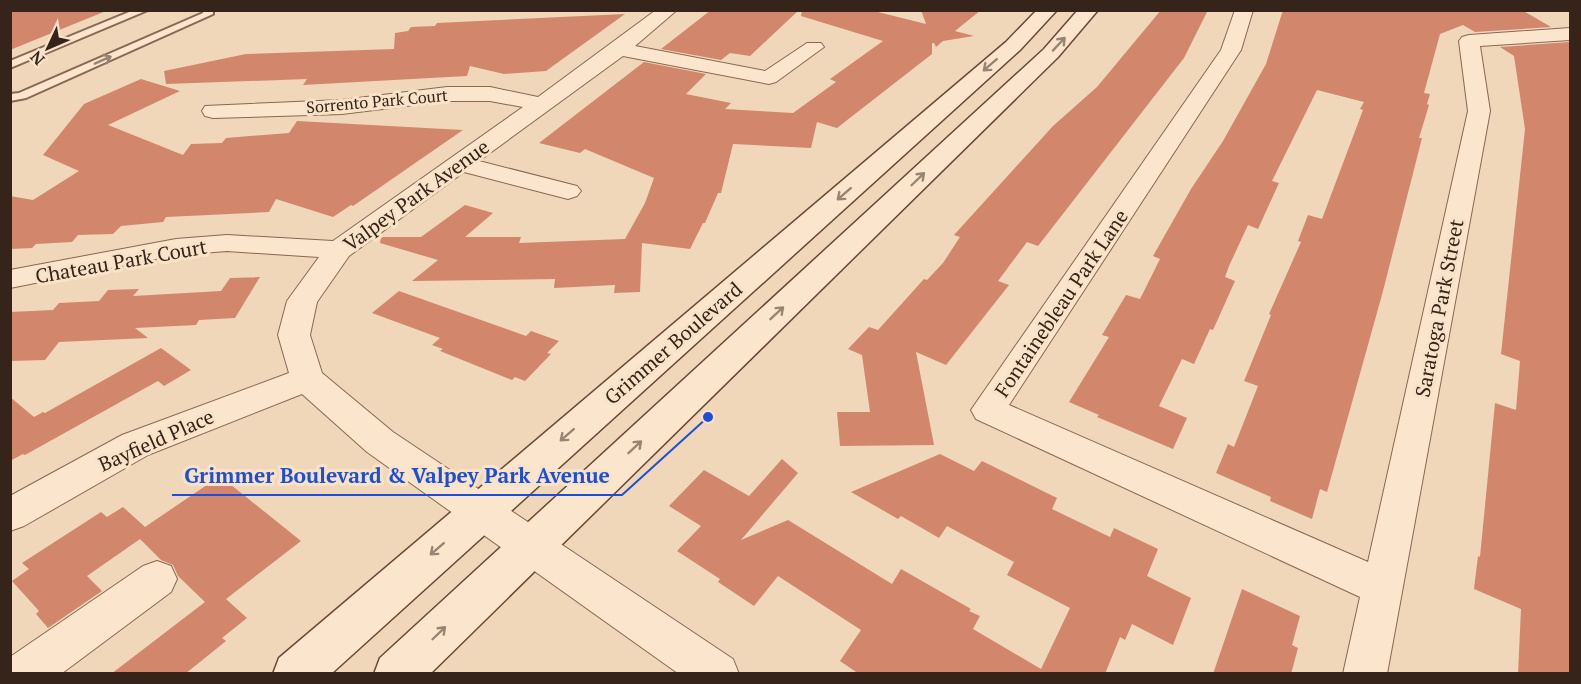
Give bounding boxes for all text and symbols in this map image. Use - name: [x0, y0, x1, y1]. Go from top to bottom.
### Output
- north arrow: [18, 18, 78, 78]
- one-way arrow: [1052, 37, 1066, 52]
- text: N: [25, 46, 49, 70]
- one-way arrow: [94, 54, 112, 66]
- one-way arrow: [983, 58, 998, 72]
- street label: Sorrento Park Court: [305, 84, 449, 118]
- street label: Valpey Park Avenue: [338, 133, 494, 257]
- one-way arrow: [911, 171, 926, 186]
- one-way arrow: [837, 187, 852, 201]
- street label: Fontainebleau Park Lane: [988, 204, 1134, 402]
- street label: Saratoga Park Street: [1409, 216, 1470, 399]
- street label: Chateau Park Court: [33, 233, 209, 289]
- street label: Grimmer Boulevard: [598, 276, 748, 410]
- one-way arrow: [769, 306, 784, 320]
- street label: Bayfield Place: [94, 403, 218, 477]
- one-way arrow: [560, 428, 575, 442]
- one-way arrow: [628, 440, 643, 454]
- callout: Grimmer Boulevard & Valpey Park Avenue: [172, 456, 622, 495]
- text: Grimmer Boulevard & Valpey Park Avenue: [184, 461, 610, 489]
- one-way arrow: [430, 542, 445, 556]
- one-way arrow: [431, 626, 446, 640]

